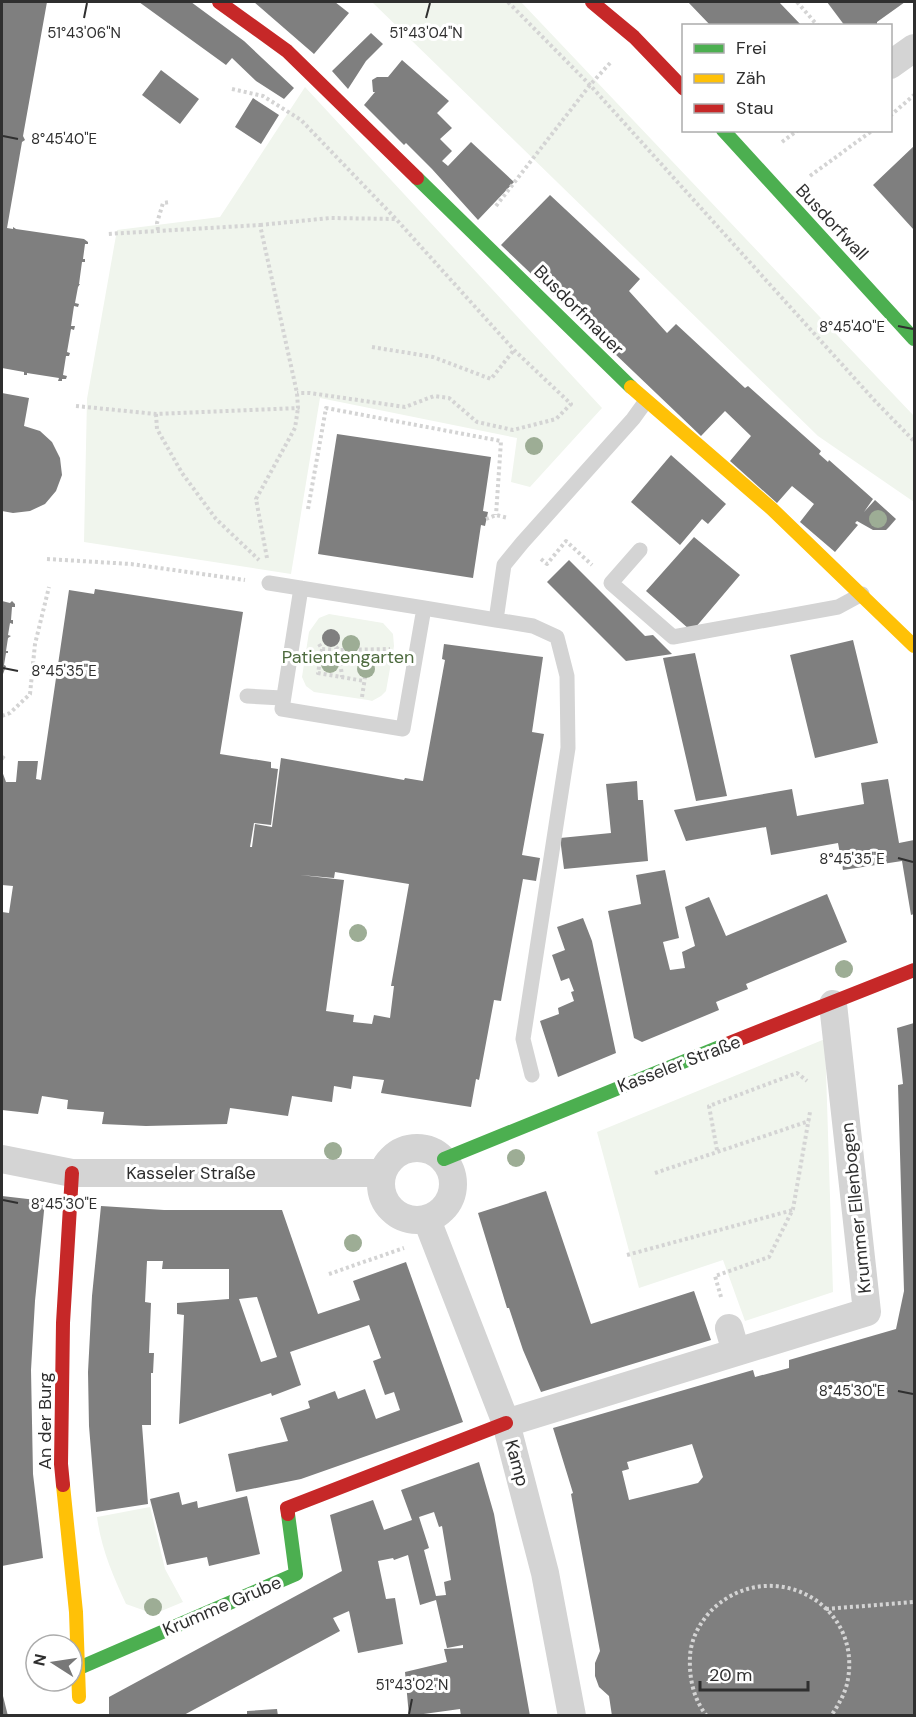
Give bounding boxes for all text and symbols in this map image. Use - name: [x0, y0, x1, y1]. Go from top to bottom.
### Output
- text: 51°43'06"N: [47, 23, 121, 43]
- text: 51°43'04"N: [389, 23, 463, 43]
- legend: [682, 24, 892, 132]
- text: Frei: [736, 36, 767, 60]
- text: Zäh: [736, 66, 766, 90]
- text: Stau: [736, 96, 774, 120]
- text: 8°45'40"E: [31, 129, 97, 149]
- street label: Busdorfwall: [790, 179, 874, 265]
- street label: Busdorfmauer: [529, 260, 629, 360]
- text: 8°45'40"E: [819, 317, 885, 337]
- park label: Patientengarten: [282, 645, 414, 669]
- text: 8°45'35"E: [31, 661, 97, 681]
- text: 8°45'35"E: [819, 849, 885, 869]
- street label: Kasseler Straße: [614, 1030, 744, 1098]
- street label: Krummer Ellenbogen: [835, 1121, 877, 1295]
- street label: Kasseler Straße: [126, 1161, 256, 1185]
- text: 8°45'30"E: [31, 1194, 97, 1214]
- street label: An der Burg: [33, 1372, 57, 1470]
- text: 8°45'30"E: [819, 1381, 885, 1401]
- street label: Kamp: [499, 1437, 535, 1489]
- street label: Krumme Grube: [159, 1570, 285, 1642]
- north arrow: [24, 1633, 84, 1693]
- text: N: [28, 1652, 51, 1668]
- scale bar: [700, 1654, 808, 1692]
- text: 20 m: [709, 1663, 752, 1687]
- text: 51°43'02"N: [376, 1675, 448, 1695]

